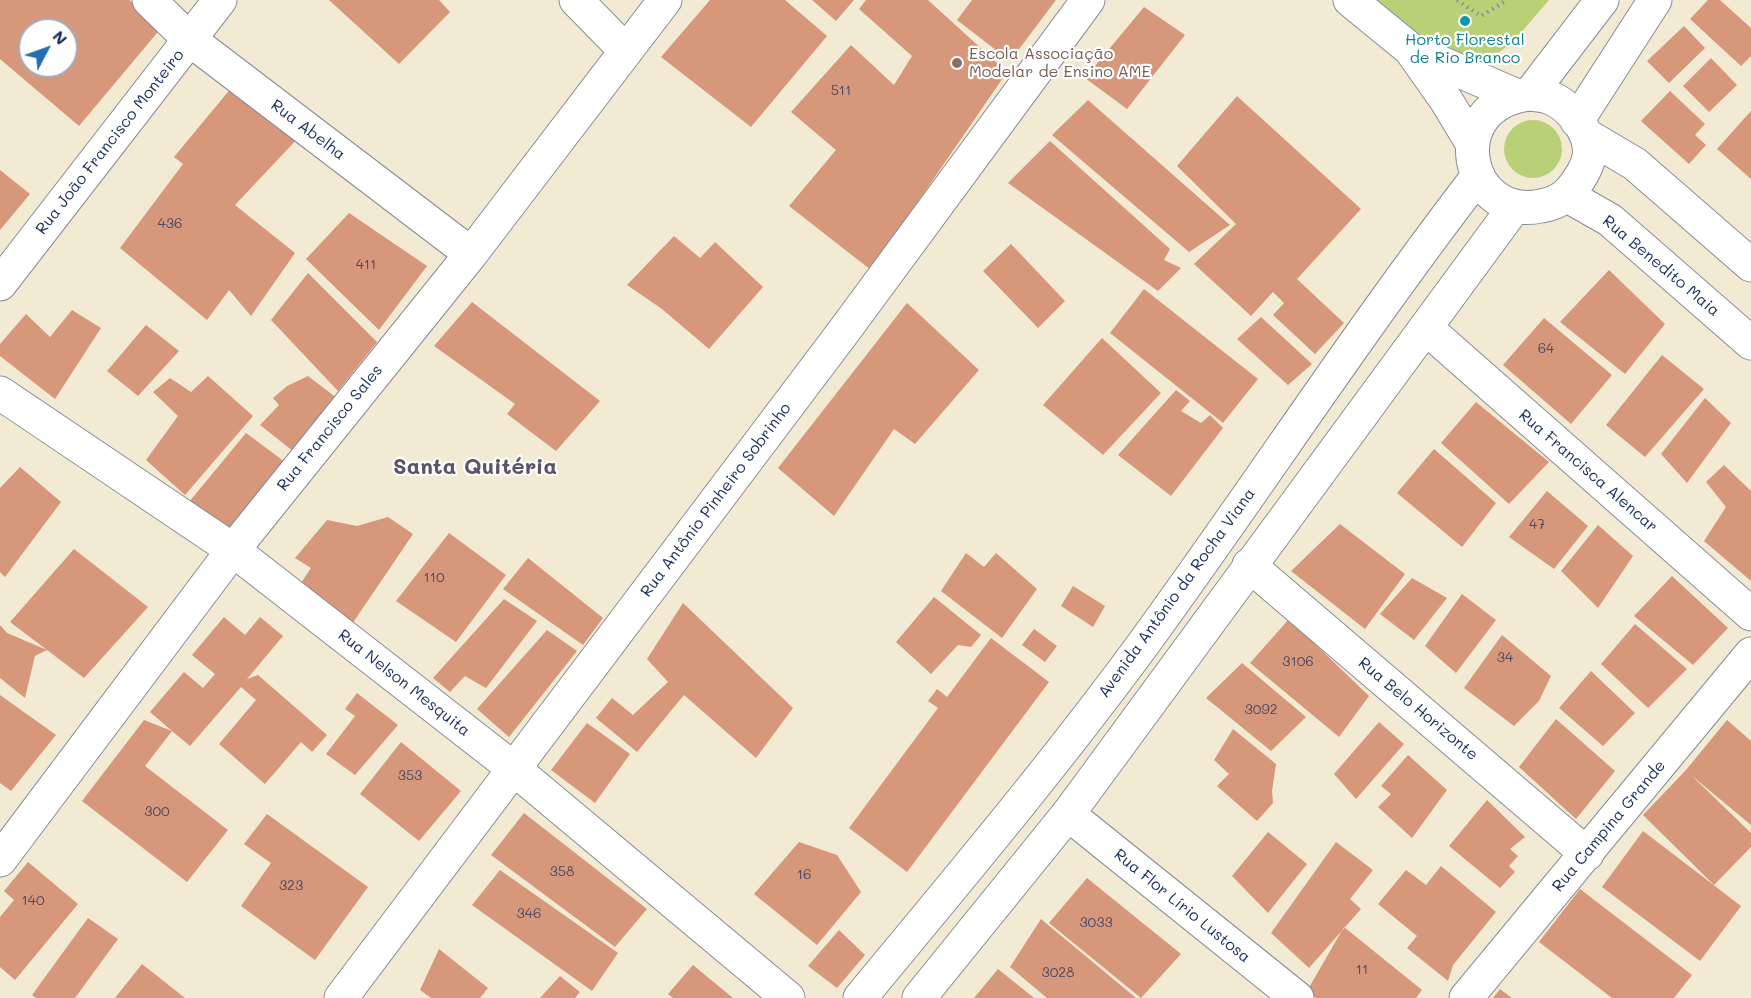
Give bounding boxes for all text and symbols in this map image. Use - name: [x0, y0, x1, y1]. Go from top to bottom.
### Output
- marker: Horto Florestal de Rio Branco: [1458, 14, 1472, 28]
- north arrow: [18, 18, 78, 78]
- text: N: [49, 26, 72, 49]
- place label: Horto Florestal de Rio Branco: [1405, 30, 1525, 68]
- place label: Escola Associação Modelar de Ensino AME: [969, 44, 1151, 82]
- street label: Rua João Francisco Monteiro: [32, 46, 188, 238]
- marker: Escola Associação Modelar de Ensino AME: [950, 56, 964, 70]
- house number: 511: [831, 83, 851, 99]
- street label: Rua Abelha: [267, 96, 349, 164]
- street label: Rua Benedito Maia: [1599, 211, 1723, 321]
- house number: 436: [158, 216, 182, 232]
- house number: 411: [356, 257, 376, 273]
- house number: 64: [1538, 341, 1554, 357]
- street label: Rua Francisco Sales: [273, 361, 387, 495]
- street label: Rua Antônio Pinheiro Sobrinho: [637, 399, 795, 601]
- street label: Rua Francisca Alencar: [1515, 405, 1661, 537]
- district label: Santa Quitéria: [393, 454, 557, 480]
- street label: Avenida Antônio da Rocha Viana: [1095, 485, 1259, 701]
- house number: 47: [1529, 517, 1545, 533]
- house number: 110: [423, 570, 445, 586]
- street label: Rua Nelson Mesquita: [334, 625, 474, 741]
- house number: 34: [1497, 650, 1513, 666]
- street label: Rua Belo Horizonte: [1354, 653, 1482, 765]
- house number: 3106: [1282, 654, 1314, 670]
- house number: 3092: [1245, 702, 1277, 718]
- street label: Rua Campina Grande: [1548, 756, 1670, 896]
- house number: 353: [398, 768, 422, 784]
- house number: 300: [144, 804, 170, 820]
- street label: Rua Flor Lírio Lustosa: [1110, 845, 1254, 967]
- house number: 358: [550, 864, 574, 880]
- house number: 16: [797, 867, 811, 883]
- house number: 323: [279, 878, 303, 894]
- house number: 140: [21, 893, 45, 909]
- house number: 346: [517, 906, 541, 922]
- house number: 3033: [1079, 915, 1113, 931]
- house number: 11: [1356, 962, 1368, 978]
- house number: 3028: [1041, 965, 1075, 981]

